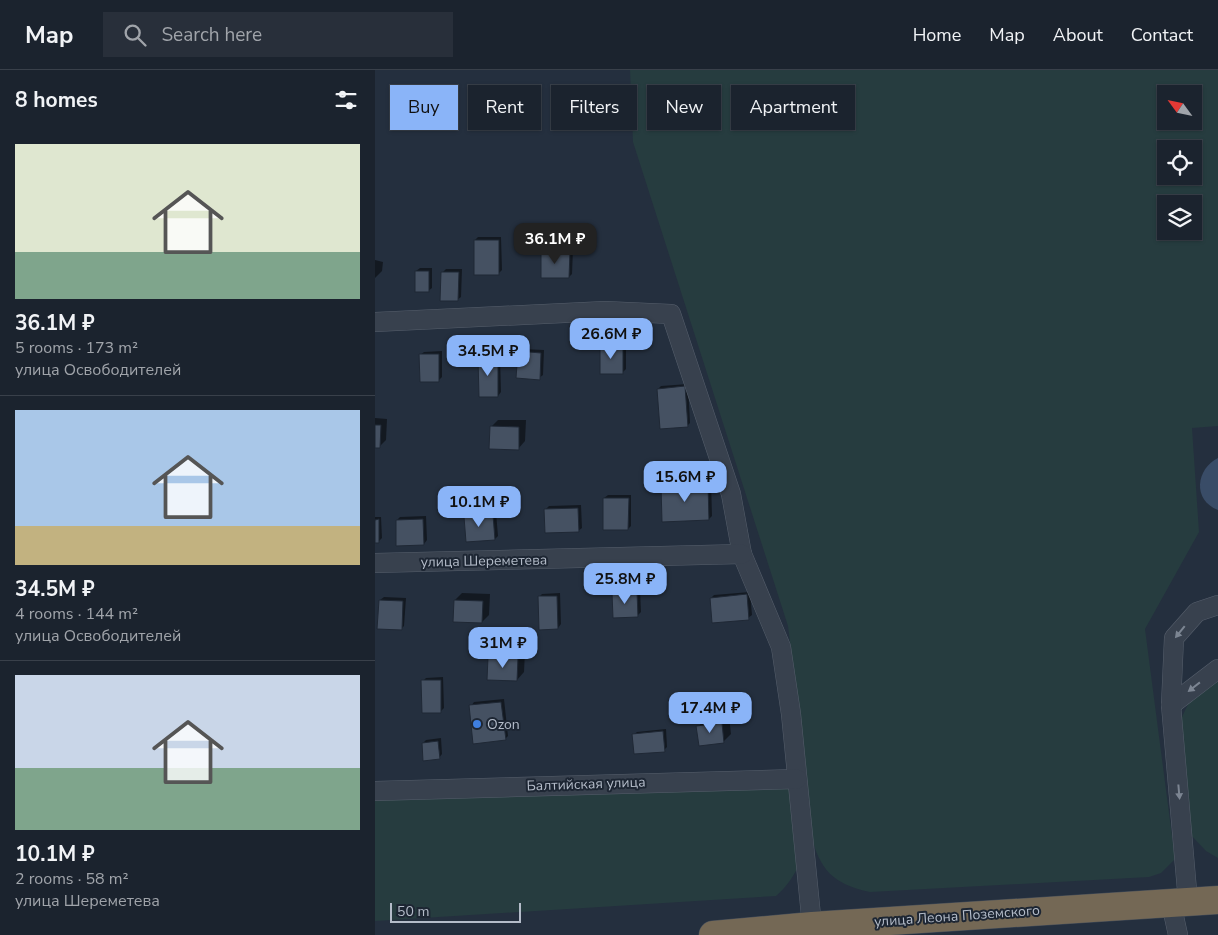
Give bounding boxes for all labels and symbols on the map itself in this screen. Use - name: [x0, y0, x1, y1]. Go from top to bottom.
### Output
- north arrow: [1157, 85, 1203, 130]
- pin: 36.1M ₽: [509, 222, 601, 265]
- pin: 26.6M ₽: [565, 318, 657, 360]
- pin: 34.5M ₽: [442, 334, 534, 377]
- pin: 15.6M ₽: [639, 460, 731, 503]
- pin: 10.1M ₽: [433, 486, 525, 528]
- street label: улица Шереметева: [421, 550, 547, 572]
- pin: 25.8M ₽: [579, 562, 671, 605]
- one-way arrow: [1174, 625, 1185, 638]
- pin: 31M ₽: [468, 626, 538, 669]
- one-way arrow: [1188, 681, 1201, 692]
- pin: 17.4M ₽: [664, 692, 756, 734]
- place label: Ozon: [487, 715, 520, 734]
- marker: Ozon: [471, 718, 483, 730]
- street label: Балтийская улица: [526, 772, 646, 796]
- one-way arrow: [1175, 784, 1183, 800]
- scale bar: [390, 900, 521, 923]
- street label: улица Леона Поземского: [873, 901, 1041, 931]

